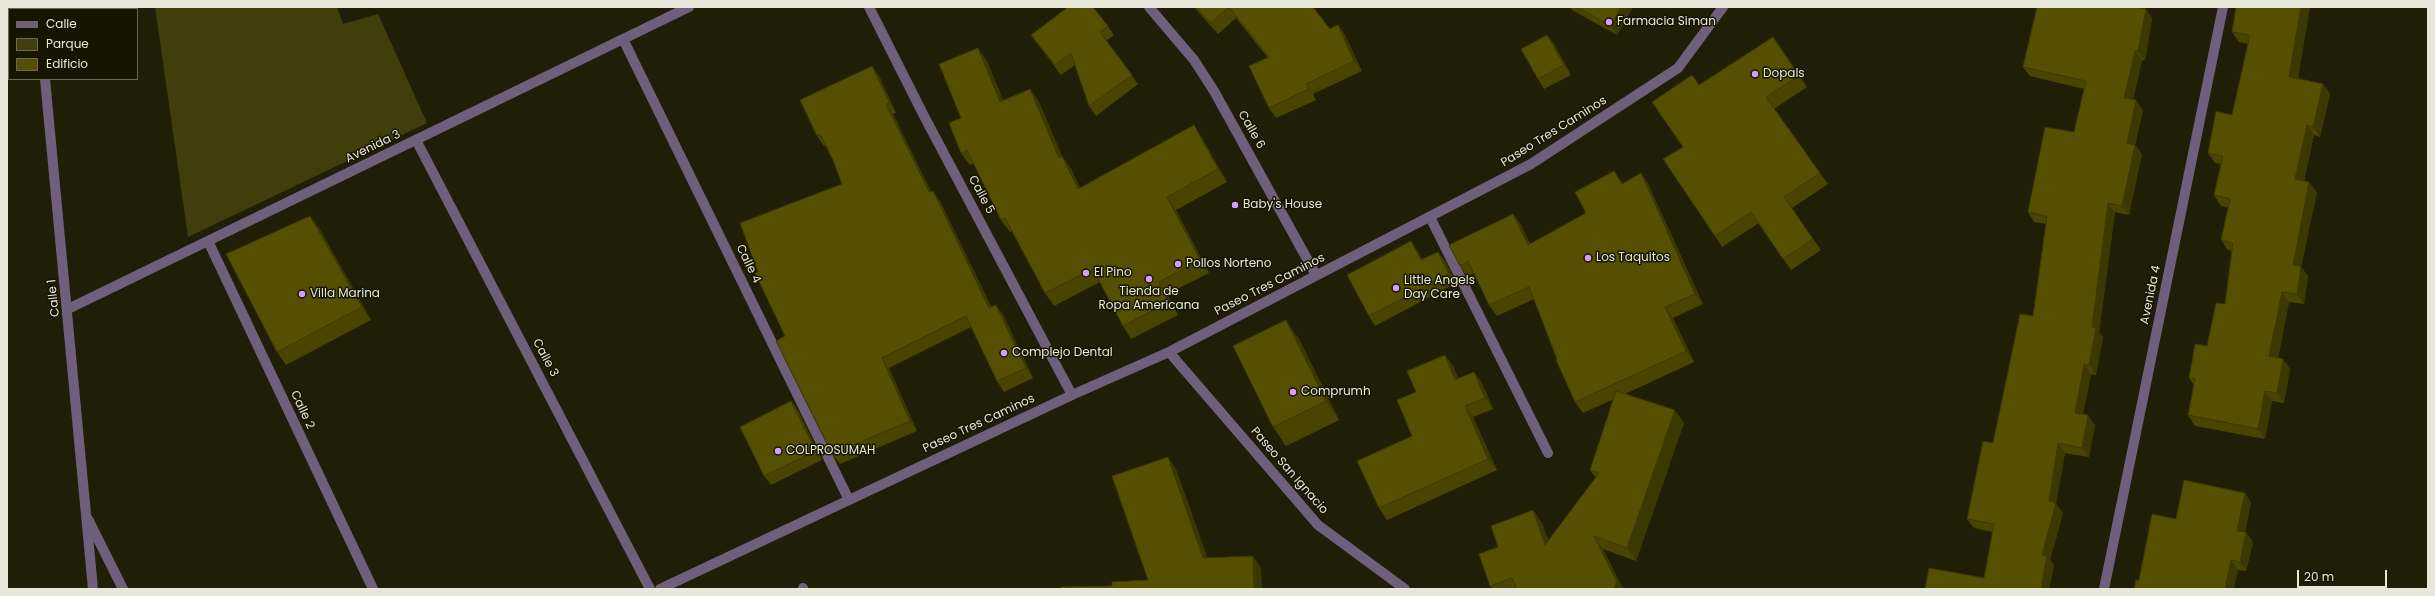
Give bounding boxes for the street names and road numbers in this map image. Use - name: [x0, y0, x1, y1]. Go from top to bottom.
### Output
- street label: Paseo Tres Caminos: [1499, 94, 1609, 170]
- street label: Calle 6: [1234, 108, 1268, 152]
- street label: Avenida 3: [343, 128, 403, 166]
- street label: Calle 5: [965, 173, 997, 217]
- street label: Calle 4: [732, 242, 764, 286]
- street label: Paseo Tres Caminos: [1212, 251, 1328, 319]
- street label: Avenida 4: [2138, 264, 2164, 326]
- street label: Calle 1: [45, 278, 63, 318]
- street label: Calle 3: [529, 337, 561, 379]
- street label: Calle 2: [287, 388, 317, 432]
- street label: Paseo Tres Caminos: [921, 392, 1037, 456]
- street label: Paseo San Ignacio: [1247, 425, 1331, 517]

